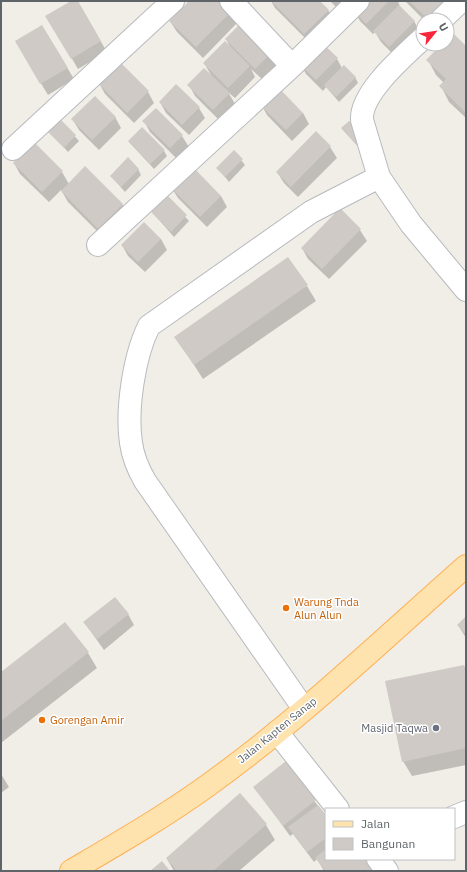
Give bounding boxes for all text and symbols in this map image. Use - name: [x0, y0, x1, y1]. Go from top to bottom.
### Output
- north arrow: [415, 12, 455, 52]
- text: U: [436, 20, 452, 34]
- place label: Warung Tnda Alun Alun: [294, 595, 359, 622]
- marker: Warung Tnda Alun Alun: [281, 603, 291, 613]
- street label: Jalan Kapten Sanap: [235, 694, 319, 766]
- place label: Gorengan Amir: [50, 713, 124, 727]
- marker: Gorengan Amir: [37, 715, 47, 725]
- place label: Masjid Taqwa: [361, 721, 428, 735]
- marker: Masjid Taqwa: [431, 723, 441, 733]
- legend: [325, 808, 455, 860]
- text: Jalan: [361, 816, 390, 831]
- text: Bangunan: [361, 836, 415, 851]

